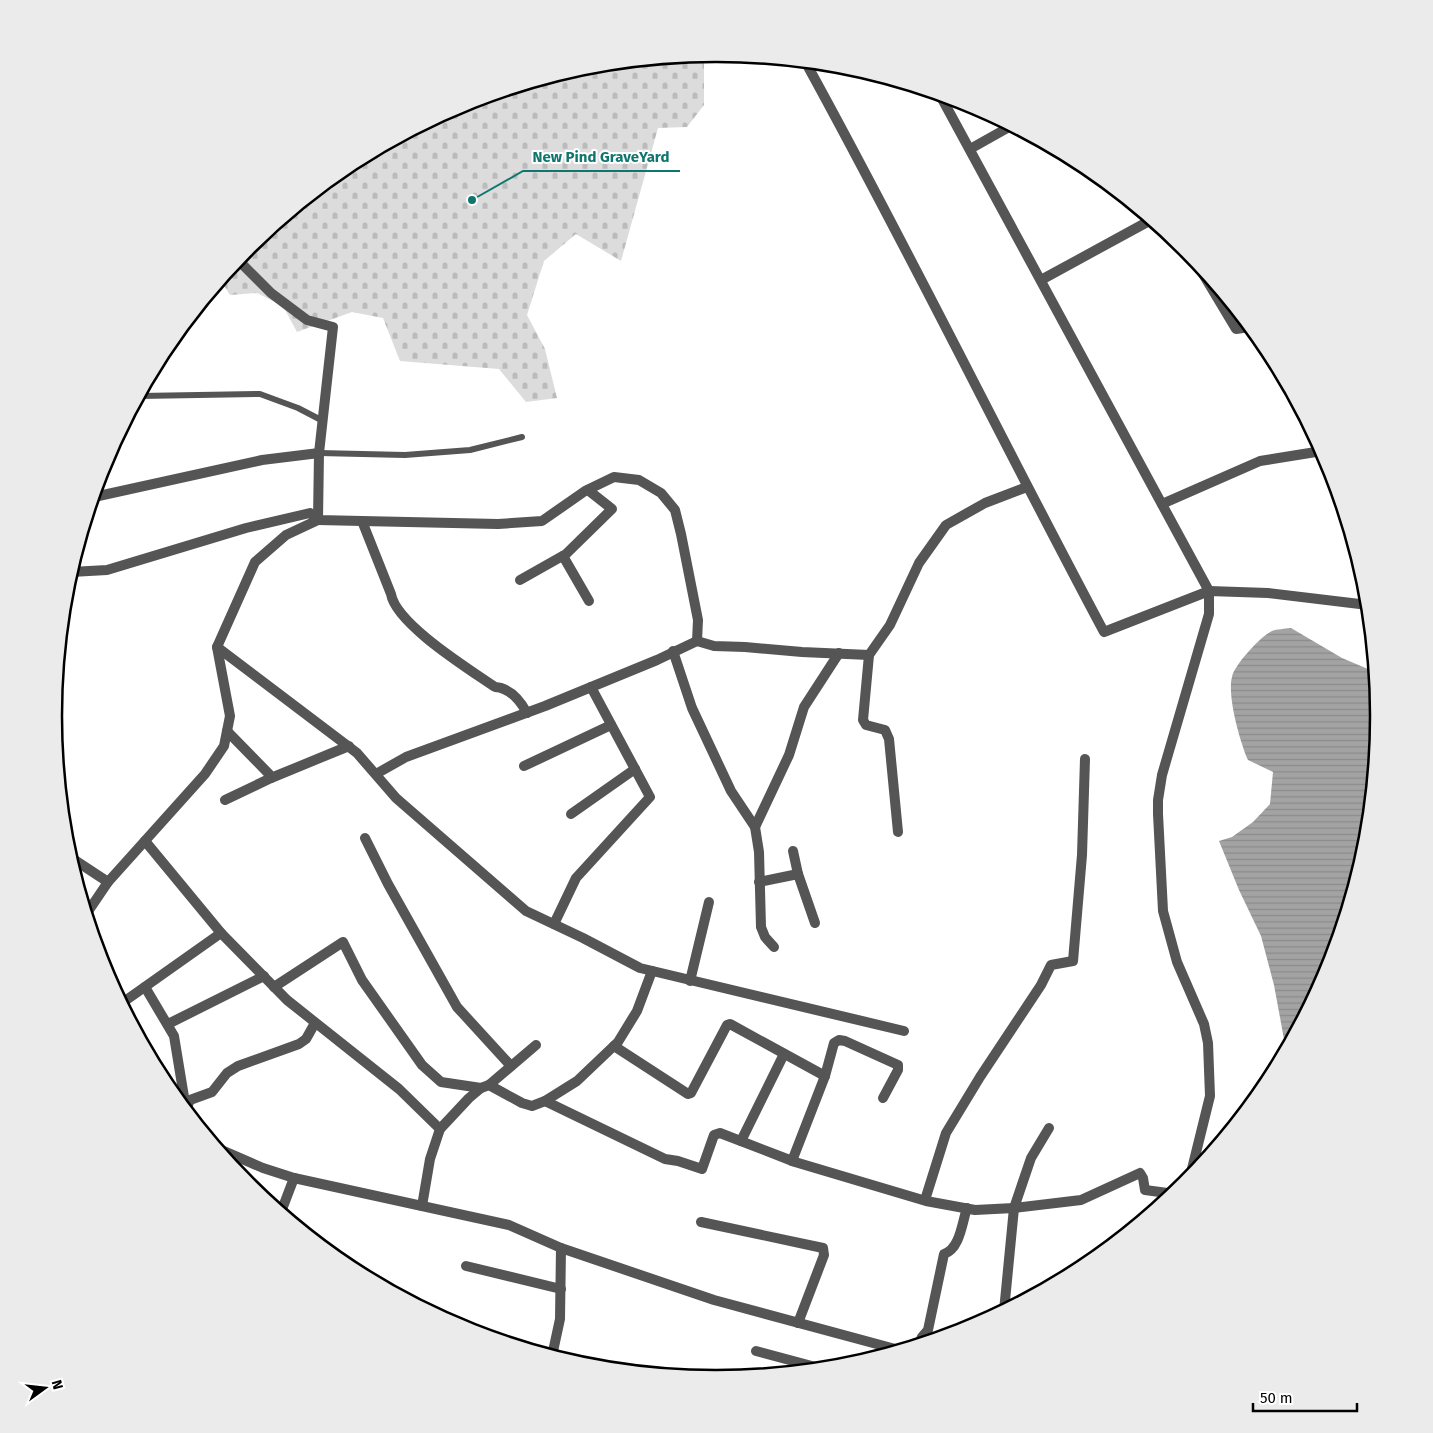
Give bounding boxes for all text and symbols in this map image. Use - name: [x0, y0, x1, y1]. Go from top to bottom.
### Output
- callout: New Pind GraveYard: [523, 141, 680, 171]
- text: New Pind GraveYard: [533, 148, 669, 166]
- north arrow: [20, 1363, 70, 1413]
- text: N: [48, 1378, 66, 1391]
- scale bar: [1253, 1380, 1357, 1412]
- text: 50 m: [1260, 1389, 1293, 1407]

